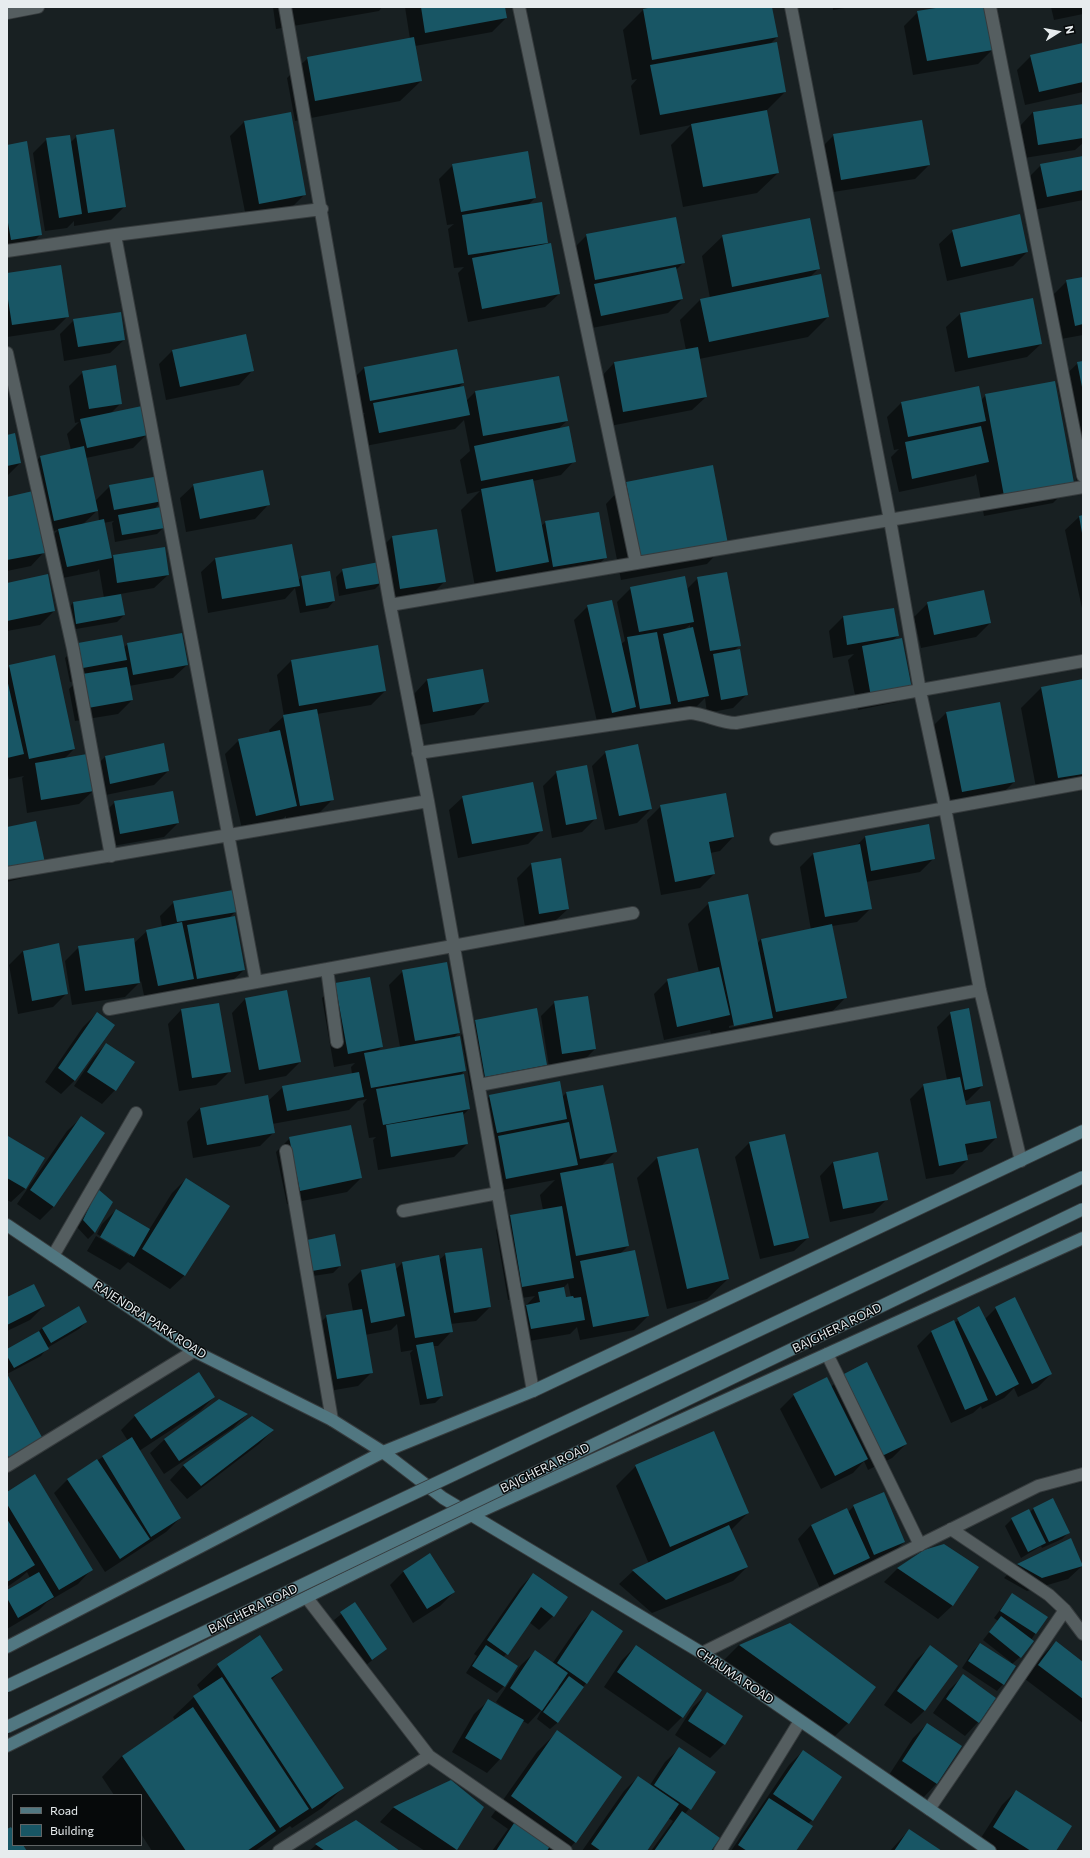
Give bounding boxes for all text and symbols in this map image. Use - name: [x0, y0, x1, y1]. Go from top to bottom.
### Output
- north arrow: [1038, 12, 1078, 52]
- text: N: [1063, 24, 1077, 35]
- street label: RAJENDRA PARK ROAD: [91, 1278, 209, 1362]
- street label: BAJGHERA ROAD: [790, 1300, 884, 1356]
- street label: BAJGHERA ROAD: [498, 1440, 592, 1496]
- street label: BAJGHERA ROAD: [206, 1581, 300, 1637]
- street label: CHAUMA ROAD: [694, 1645, 776, 1707]
- legend: [12, 1794, 142, 1846]
- text: Road: [50, 1803, 78, 1817]
- text: Building: [50, 1823, 94, 1837]

